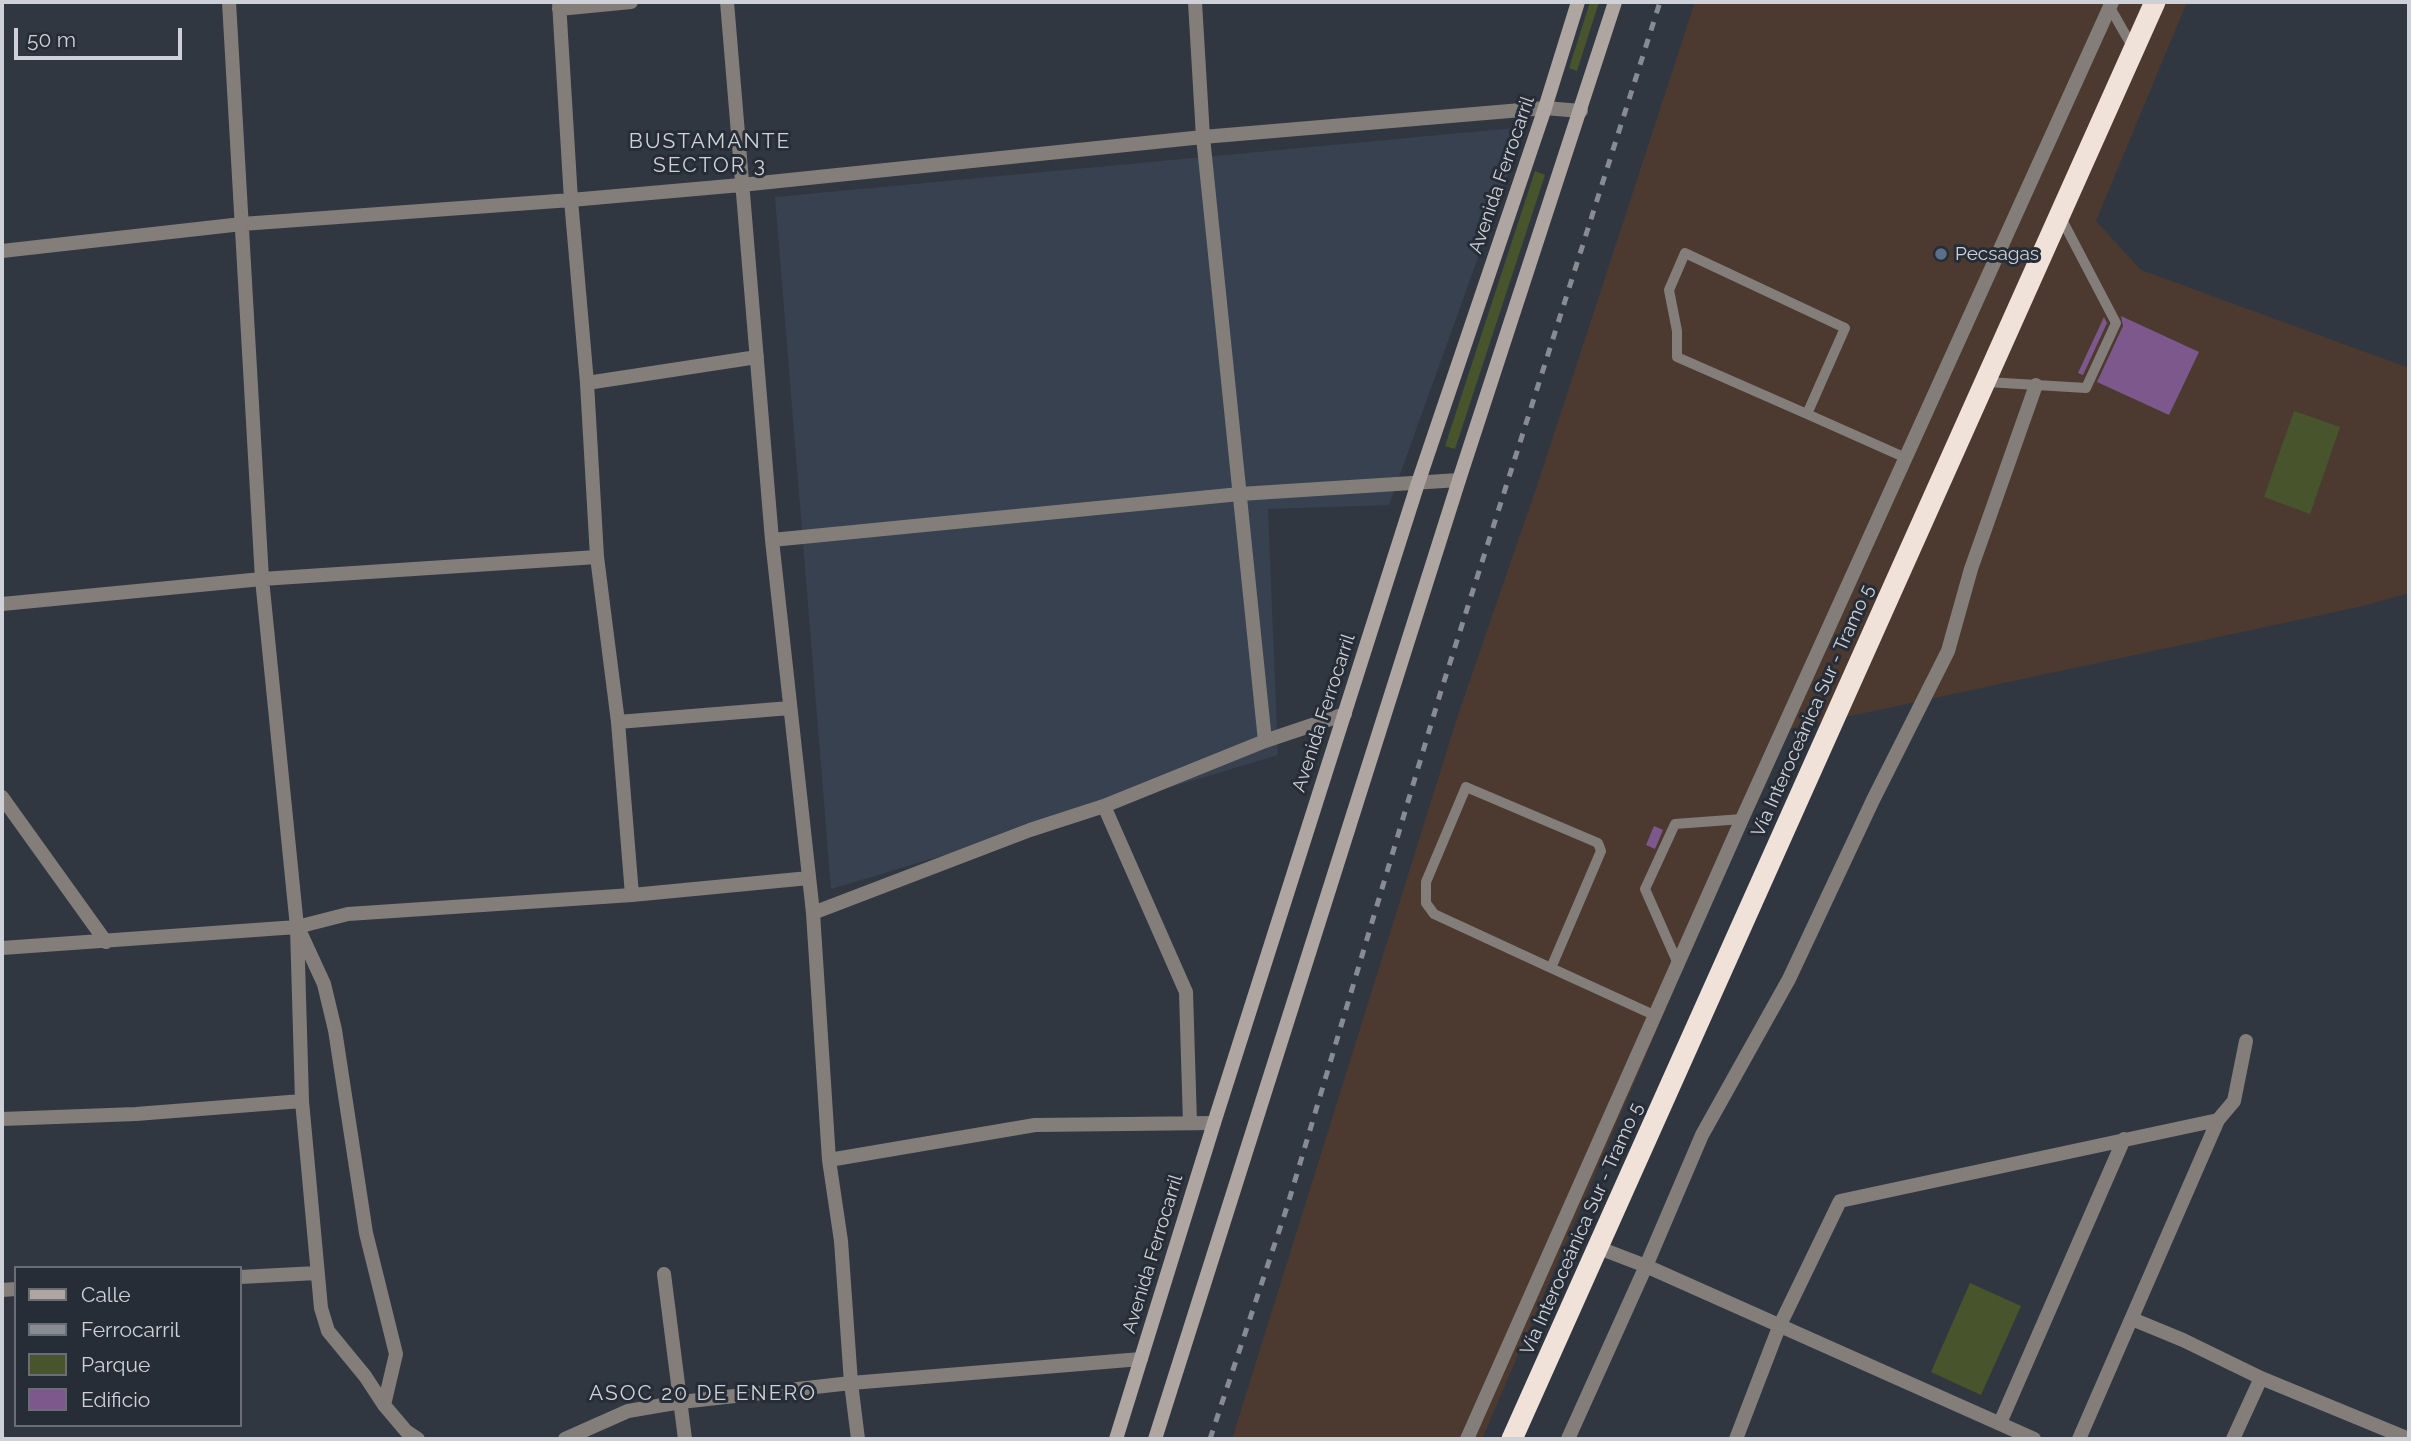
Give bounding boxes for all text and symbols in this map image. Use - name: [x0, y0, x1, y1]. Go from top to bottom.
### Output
- scale bar: [18, 14, 186, 58]
- text: 50 m: [27, 27, 76, 52]
- street label: Avenida Ferrocarril: [1464, 93, 1540, 257]
- district label: BUSTAMANTE SECTOR 3: [630, 129, 790, 179]
- place label: Pecsagas: [1955, 243, 2039, 265]
- marker: Pecsagas: [1933, 246, 1949, 262]
- street label: Vía Interoceánica Sur - Tramo 5: [1747, 581, 1879, 841]
- street label: Avenida Ferrocarril: [1288, 631, 1360, 795]
- street label: Vía Interoceánica Sur - Tramo 5: [1516, 1099, 1648, 1359]
- street label: Avenida Ferrocarril: [1118, 1172, 1188, 1336]
- legend: [14, 1266, 242, 1427]
- text: Calle: [81, 1282, 131, 1307]
- text: Ferrocarril: [81, 1317, 180, 1342]
- text: Parque: [81, 1352, 150, 1377]
- district label: ASOC 20 DE ENERO: [591, 1381, 815, 1407]
- text: Edificio: [81, 1387, 150, 1412]

